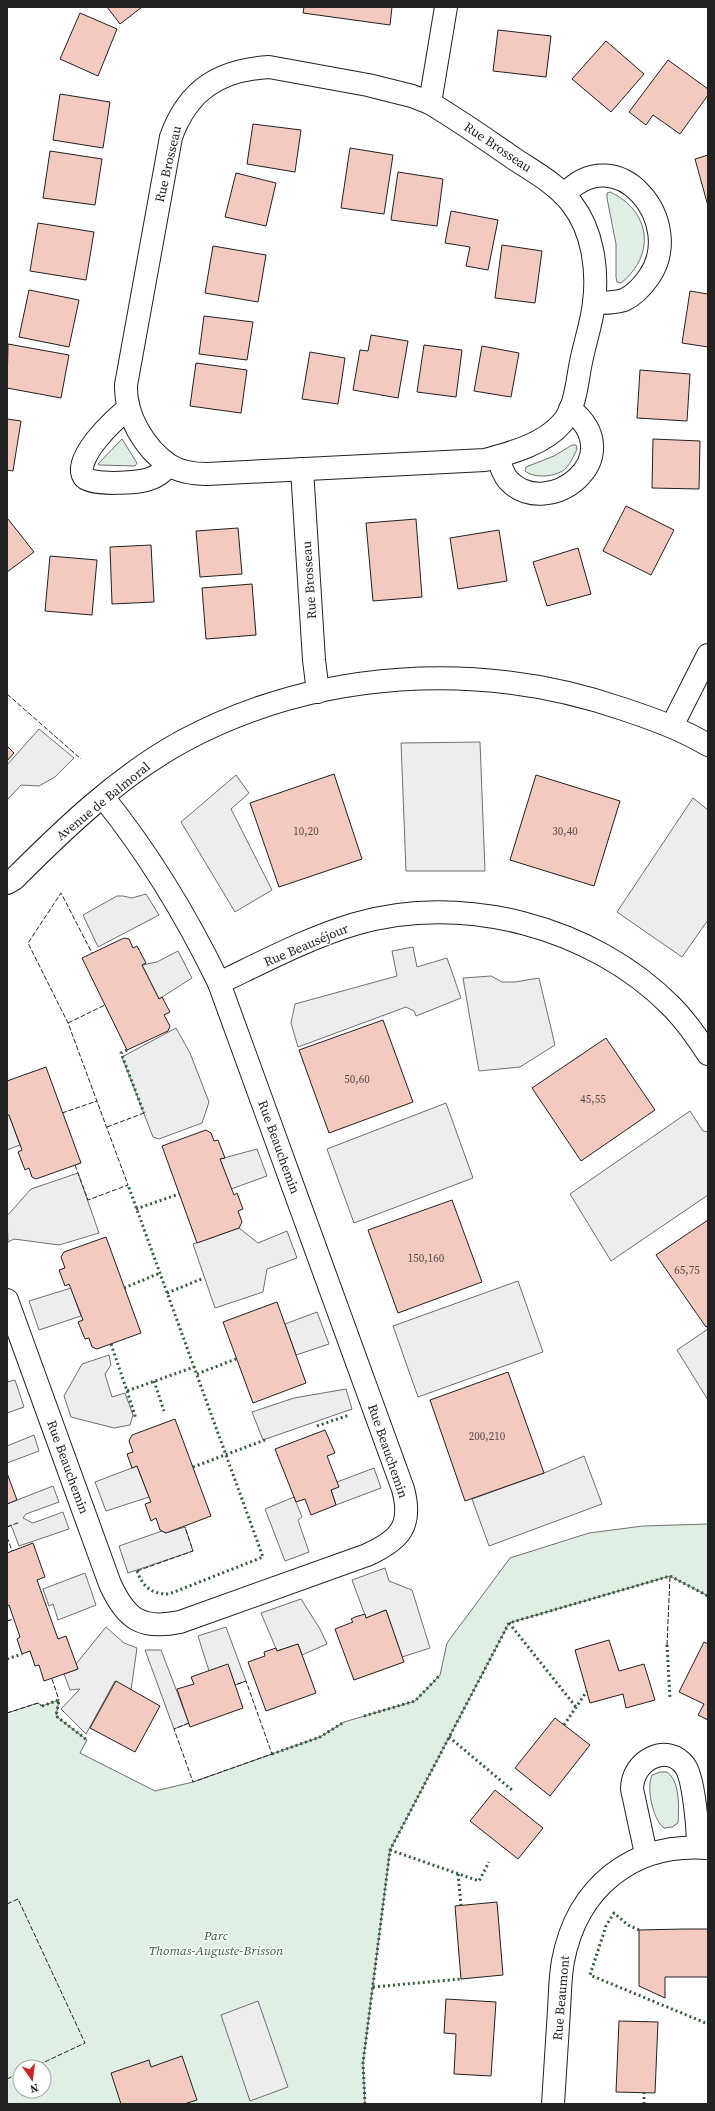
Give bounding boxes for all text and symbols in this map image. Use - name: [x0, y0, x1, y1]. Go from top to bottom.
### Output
- street label: Rue Brosseau: [461, 118, 535, 176]
- street label: Rue Brosseau: [151, 124, 185, 204]
- street label: Rue Brosseau: [298, 540, 320, 620]
- street label: Avenue de Balmoral: [53, 758, 154, 844]
- house number: 10,20: [293, 824, 319, 839]
- house number: 30,40: [552, 824, 578, 839]
- street label: Rue Beauséjour: [261, 919, 351, 970]
- house number: 50,60: [344, 1072, 370, 1087]
- house number: 45,55: [580, 1092, 606, 1107]
- street label: Rue Beauchemin: [254, 1098, 304, 1196]
- house number: 150,160: [408, 1251, 445, 1266]
- house number: 65,75: [674, 1263, 700, 1278]
- street label: Rue Beauchemin: [364, 1402, 412, 1500]
- street label: Rue Beauchemin: [43, 1418, 93, 1516]
- house number: 200,210: [469, 1429, 506, 1444]
- park label: Parc Thomas-Auguste-Brisson: [149, 1927, 284, 1959]
- street label: Rue Beaumont: [549, 1954, 573, 2041]
- north arrow: [12, 2059, 52, 2099]
- text: N: [29, 2080, 40, 2096]

